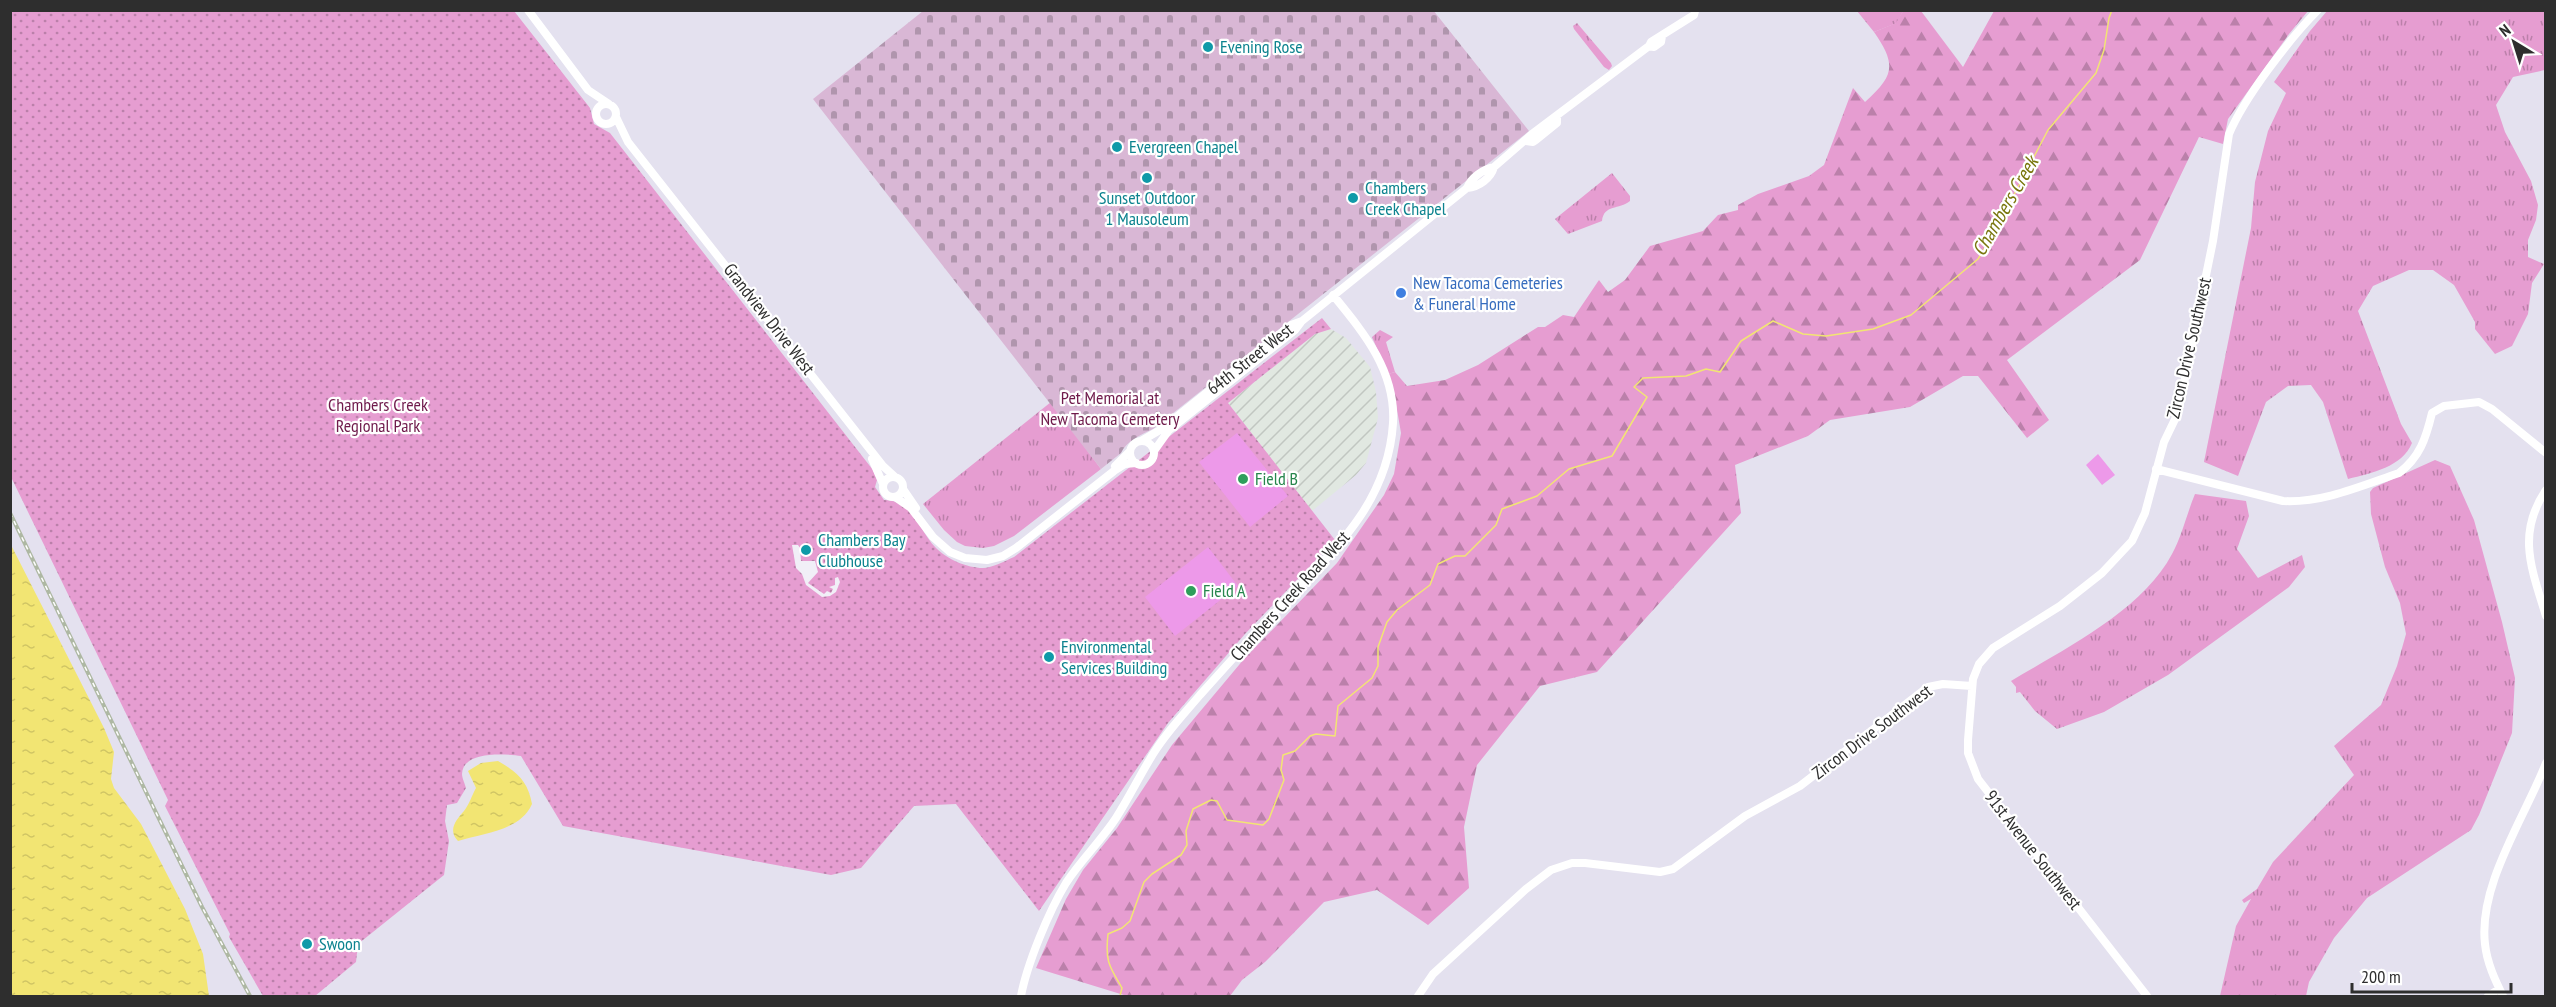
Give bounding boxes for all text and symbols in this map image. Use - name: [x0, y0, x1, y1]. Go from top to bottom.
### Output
- north arrow: [2484, 12, 2544, 72]
- text: N: [2495, 20, 2514, 41]
- place label: Evening Rose: [1220, 35, 1303, 58]
- marker: Evening Rose: [1201, 40, 1215, 54]
- place label: Evergreen Chapel: [1129, 135, 1239, 158]
- marker: Evergreen Chapel: [1110, 140, 1124, 154]
- water label: Chambers Creek: [1966, 150, 2045, 261]
- marker: Sunset Outdoor 1 Mausoleum: [1140, 171, 1154, 185]
- place label: Chambers Creek Chapel: [1365, 176, 1447, 220]
- place label: Sunset Outdoor 1 Mausoleum: [1099, 186, 1195, 230]
- marker: Chambers Creek Chapel: [1346, 191, 1360, 205]
- street label: Grandview Drive West: [719, 258, 820, 379]
- place label: New Tacoma Cemeteries & Funeral Home: [1413, 271, 1563, 315]
- street label: Zircon Drive Southwest: [2161, 275, 2216, 421]
- marker: New Tacoma Cemeteries & Funeral Home: [1394, 286, 1408, 300]
- street label: 64th Street West: [1202, 318, 1298, 400]
- park label: Pet Memorial at New Tacoma Cemetery: [1040, 386, 1180, 430]
- park label: Chambers Creek Regional Park: [328, 393, 428, 437]
- place label: Field B: [1255, 467, 1298, 490]
- marker: Field B: [1236, 472, 1250, 486]
- street label: Chambers Creek Road West: [1225, 526, 1354, 666]
- place label: Chambers Bay Clubhouse: [818, 528, 906, 572]
- marker: Chambers Bay Clubhouse: [799, 543, 813, 557]
- place label: Field A: [1203, 579, 1246, 602]
- marker: Field A: [1184, 584, 1198, 598]
- place label: Environmental Services Building: [1061, 635, 1167, 679]
- marker: Environmental Services Building: [1042, 650, 1056, 664]
- street label: Zircon Drive Southwest: [1807, 679, 1936, 784]
- street label: 91st Avenue Southwest: [1980, 785, 2087, 914]
- place label: Swoon: [319, 932, 361, 955]
- marker: Swoon: [300, 937, 314, 951]
- scale bar: [2352, 956, 2511, 994]
- text: 200 m: [2361, 965, 2401, 988]

